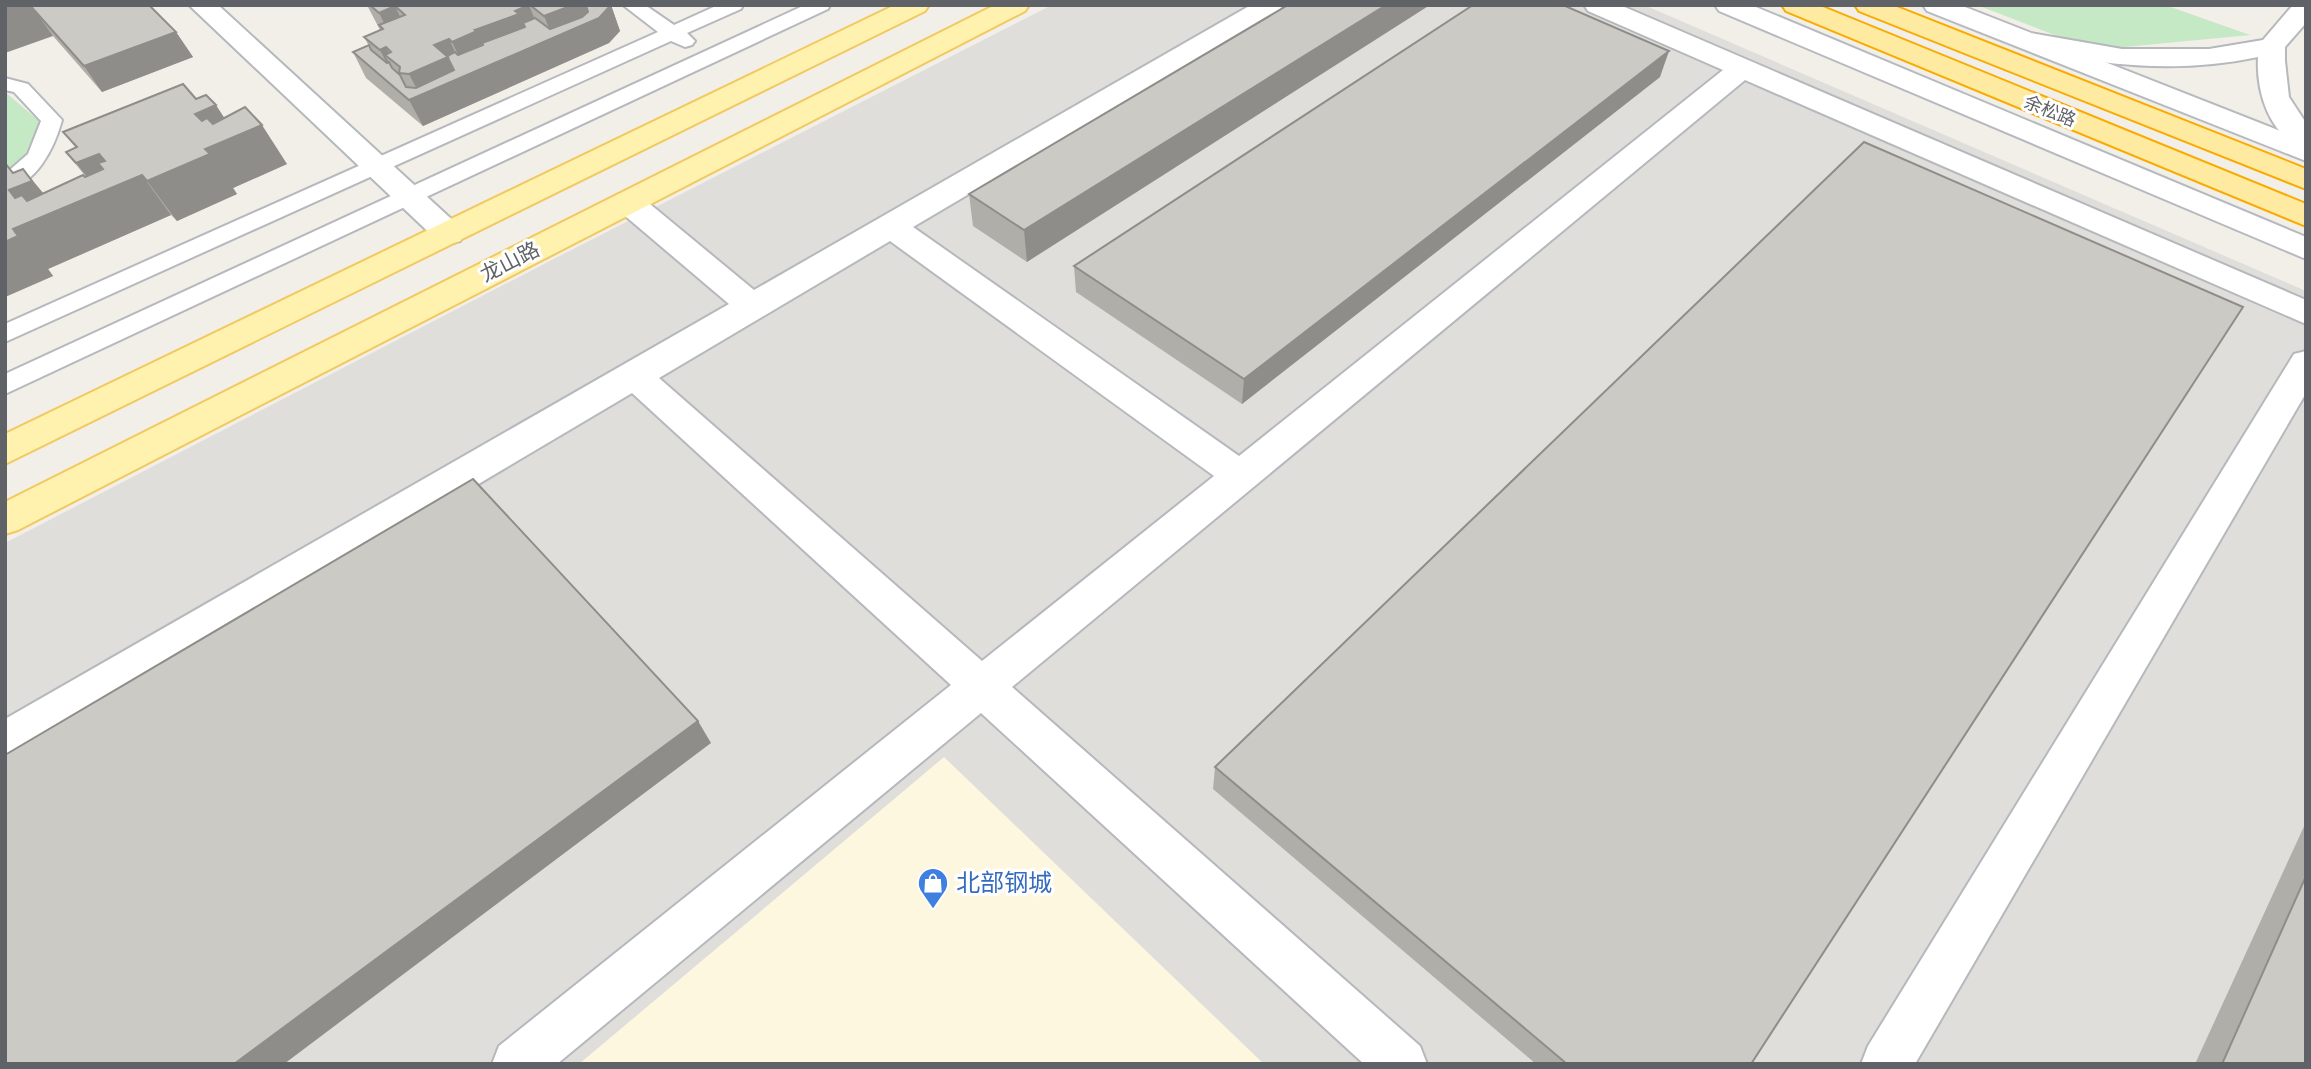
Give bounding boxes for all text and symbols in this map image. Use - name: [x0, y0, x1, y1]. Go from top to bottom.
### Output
- street label: 余松路: [2021, 91, 2079, 131]
- street label: 龙山路: [476, 236, 544, 288]
- shop icon: 北部钢城: [916, 866, 950, 910]
- place label: 北部钢城: [956, 868, 1052, 898]

